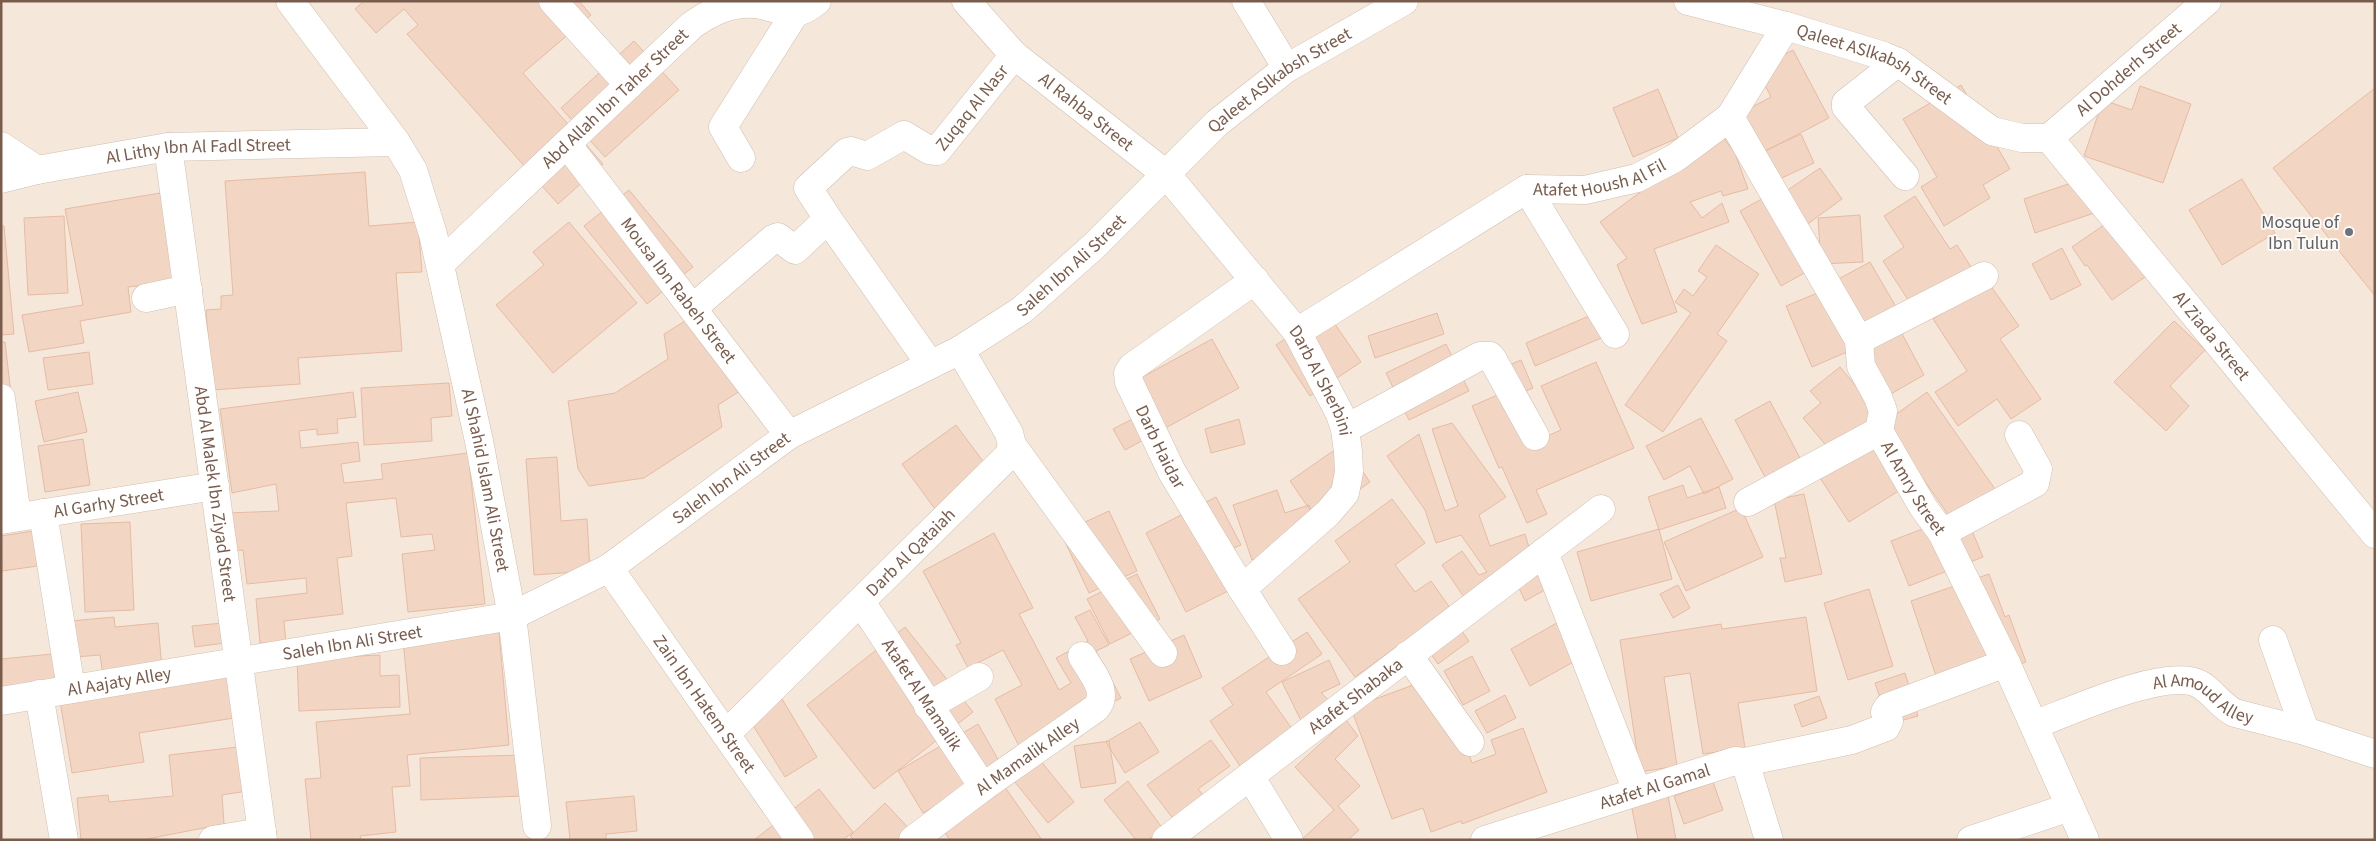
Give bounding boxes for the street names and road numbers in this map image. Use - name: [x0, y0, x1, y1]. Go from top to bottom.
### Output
- street label: Al Dohderh Street: [2070, 17, 2187, 122]
- street label: Qaleet ASlkabsh Street: [1793, 18, 1957, 111]
- street label: Qaleet ASlkabsh Street: [1202, 22, 1356, 139]
- street label: Abd Allah Ibn Taher Street: [536, 23, 694, 174]
- street label: Zuqaq Al Nasr: [930, 59, 1015, 156]
- street label: Al Rahba Street: [1033, 67, 1139, 157]
- street label: Al Lithy Ibn Al Fadl Street: [104, 132, 291, 171]
- street label: Atafet Housh Al Fil: [1533, 153, 1670, 204]
- street label: Saleh Ibn Ali Street: [1011, 209, 1132, 323]
- street label: Mousa Ibn Rabeh Street: [614, 212, 742, 369]
- street label: Al Ziada Street: [2167, 286, 2256, 386]
- street label: Darb Al Sherbini: [1283, 320, 1358, 437]
- street label: Abd Al Malek Ibn Ziyad Street: [188, 384, 242, 603]
- street label: Al Shahid Islam Ali Street: [455, 386, 515, 574]
- street label: Darb Haidar: [1129, 401, 1192, 494]
- street label: Saleh Ibn Ali Street: [667, 426, 796, 530]
- street label: Al Amry Street: [1874, 437, 1952, 541]
- street label: Al Garhy Street: [52, 482, 166, 524]
- street label: Darb Al Qataiah: [860, 503, 961, 602]
- street label: Saleh Ibn Ali Street: [280, 619, 424, 667]
- street label: Zain Ibn Hatem Street: [647, 630, 761, 778]
- street label: Atafet Al Mamalik: [875, 634, 968, 756]
- street label: Atafet Shabaka: [1303, 652, 1408, 740]
- street label: Al Aajaty Alley: [66, 661, 174, 703]
- street label: Al Amoud Alley: [2151, 668, 2257, 730]
- street label: Al Mamalik Alley: [970, 711, 1085, 802]
- street label: Atafet Al Gamal: [1596, 758, 1713, 816]

